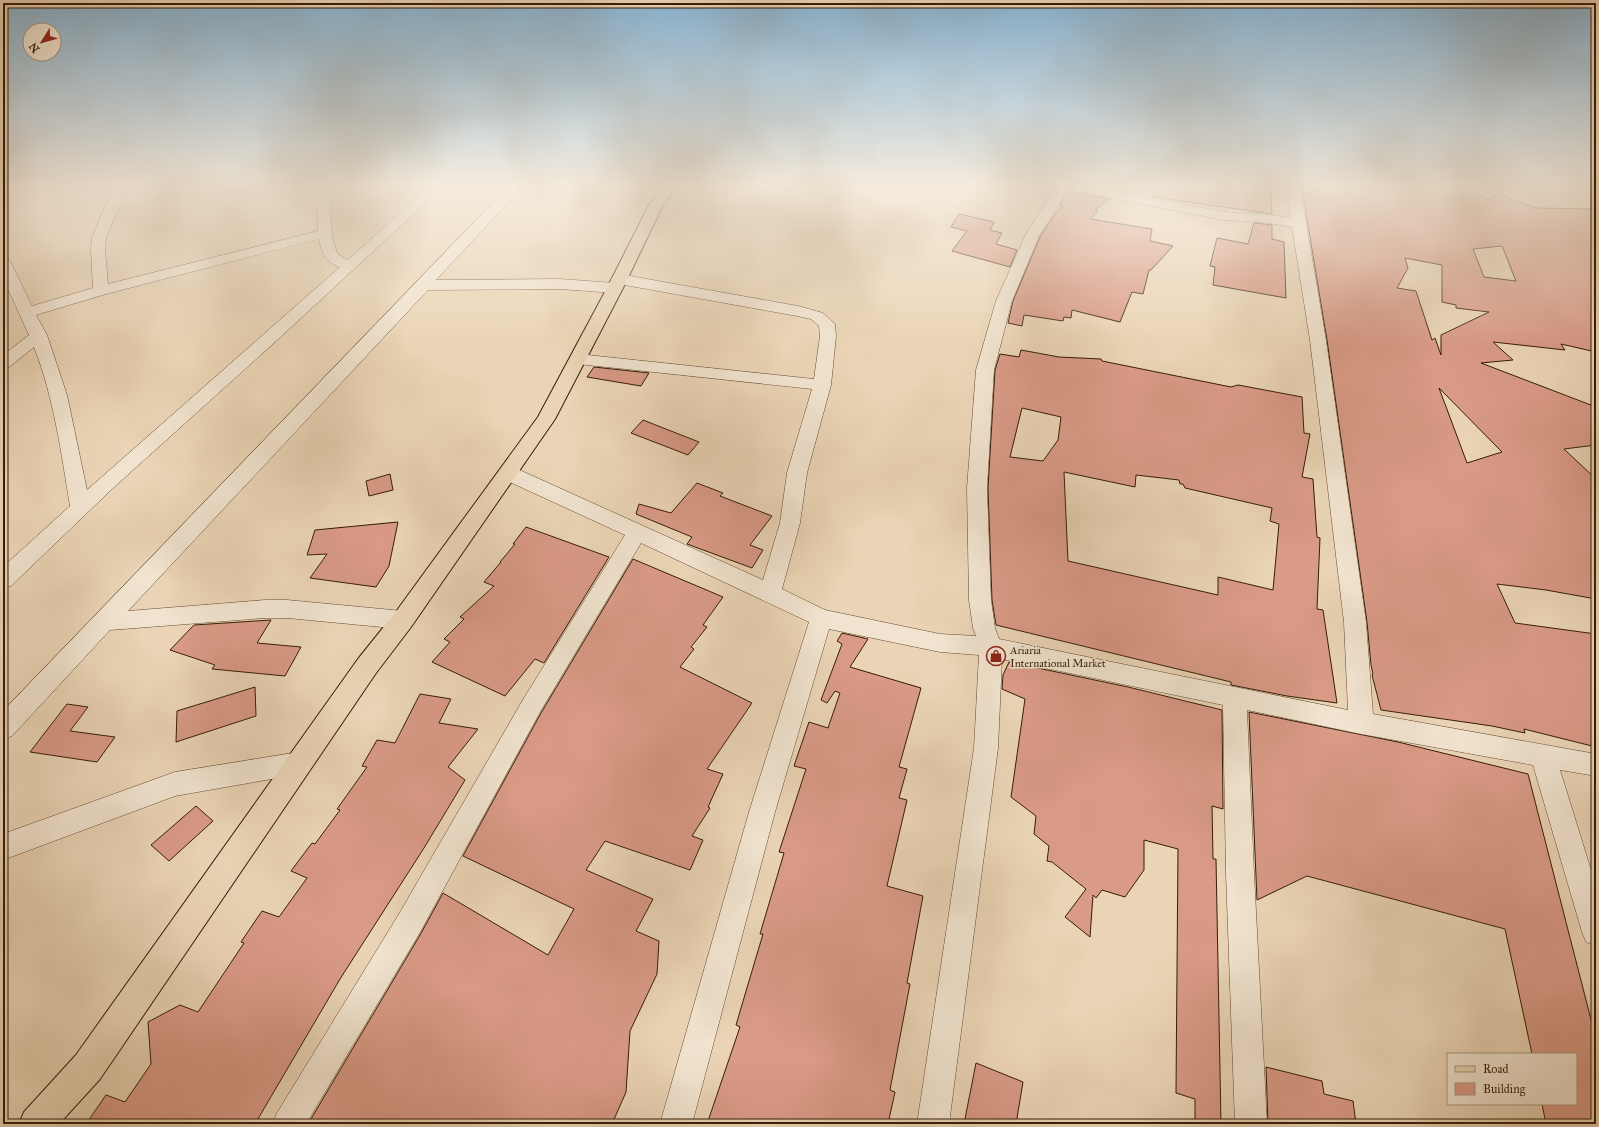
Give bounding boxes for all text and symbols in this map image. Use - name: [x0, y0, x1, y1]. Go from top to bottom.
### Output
- north arrow: [22, 22, 62, 62]
- text: N: [26, 40, 42, 55]
- place label: Ariaria International Market: [1009, 644, 1106, 670]
- shop icon: Ariaria International Market: [985, 645, 1007, 667]
- legend: [1447, 1053, 1577, 1105]
- text: Road: [1483, 1062, 1509, 1076]
- text: Building: [1483, 1082, 1526, 1097]

